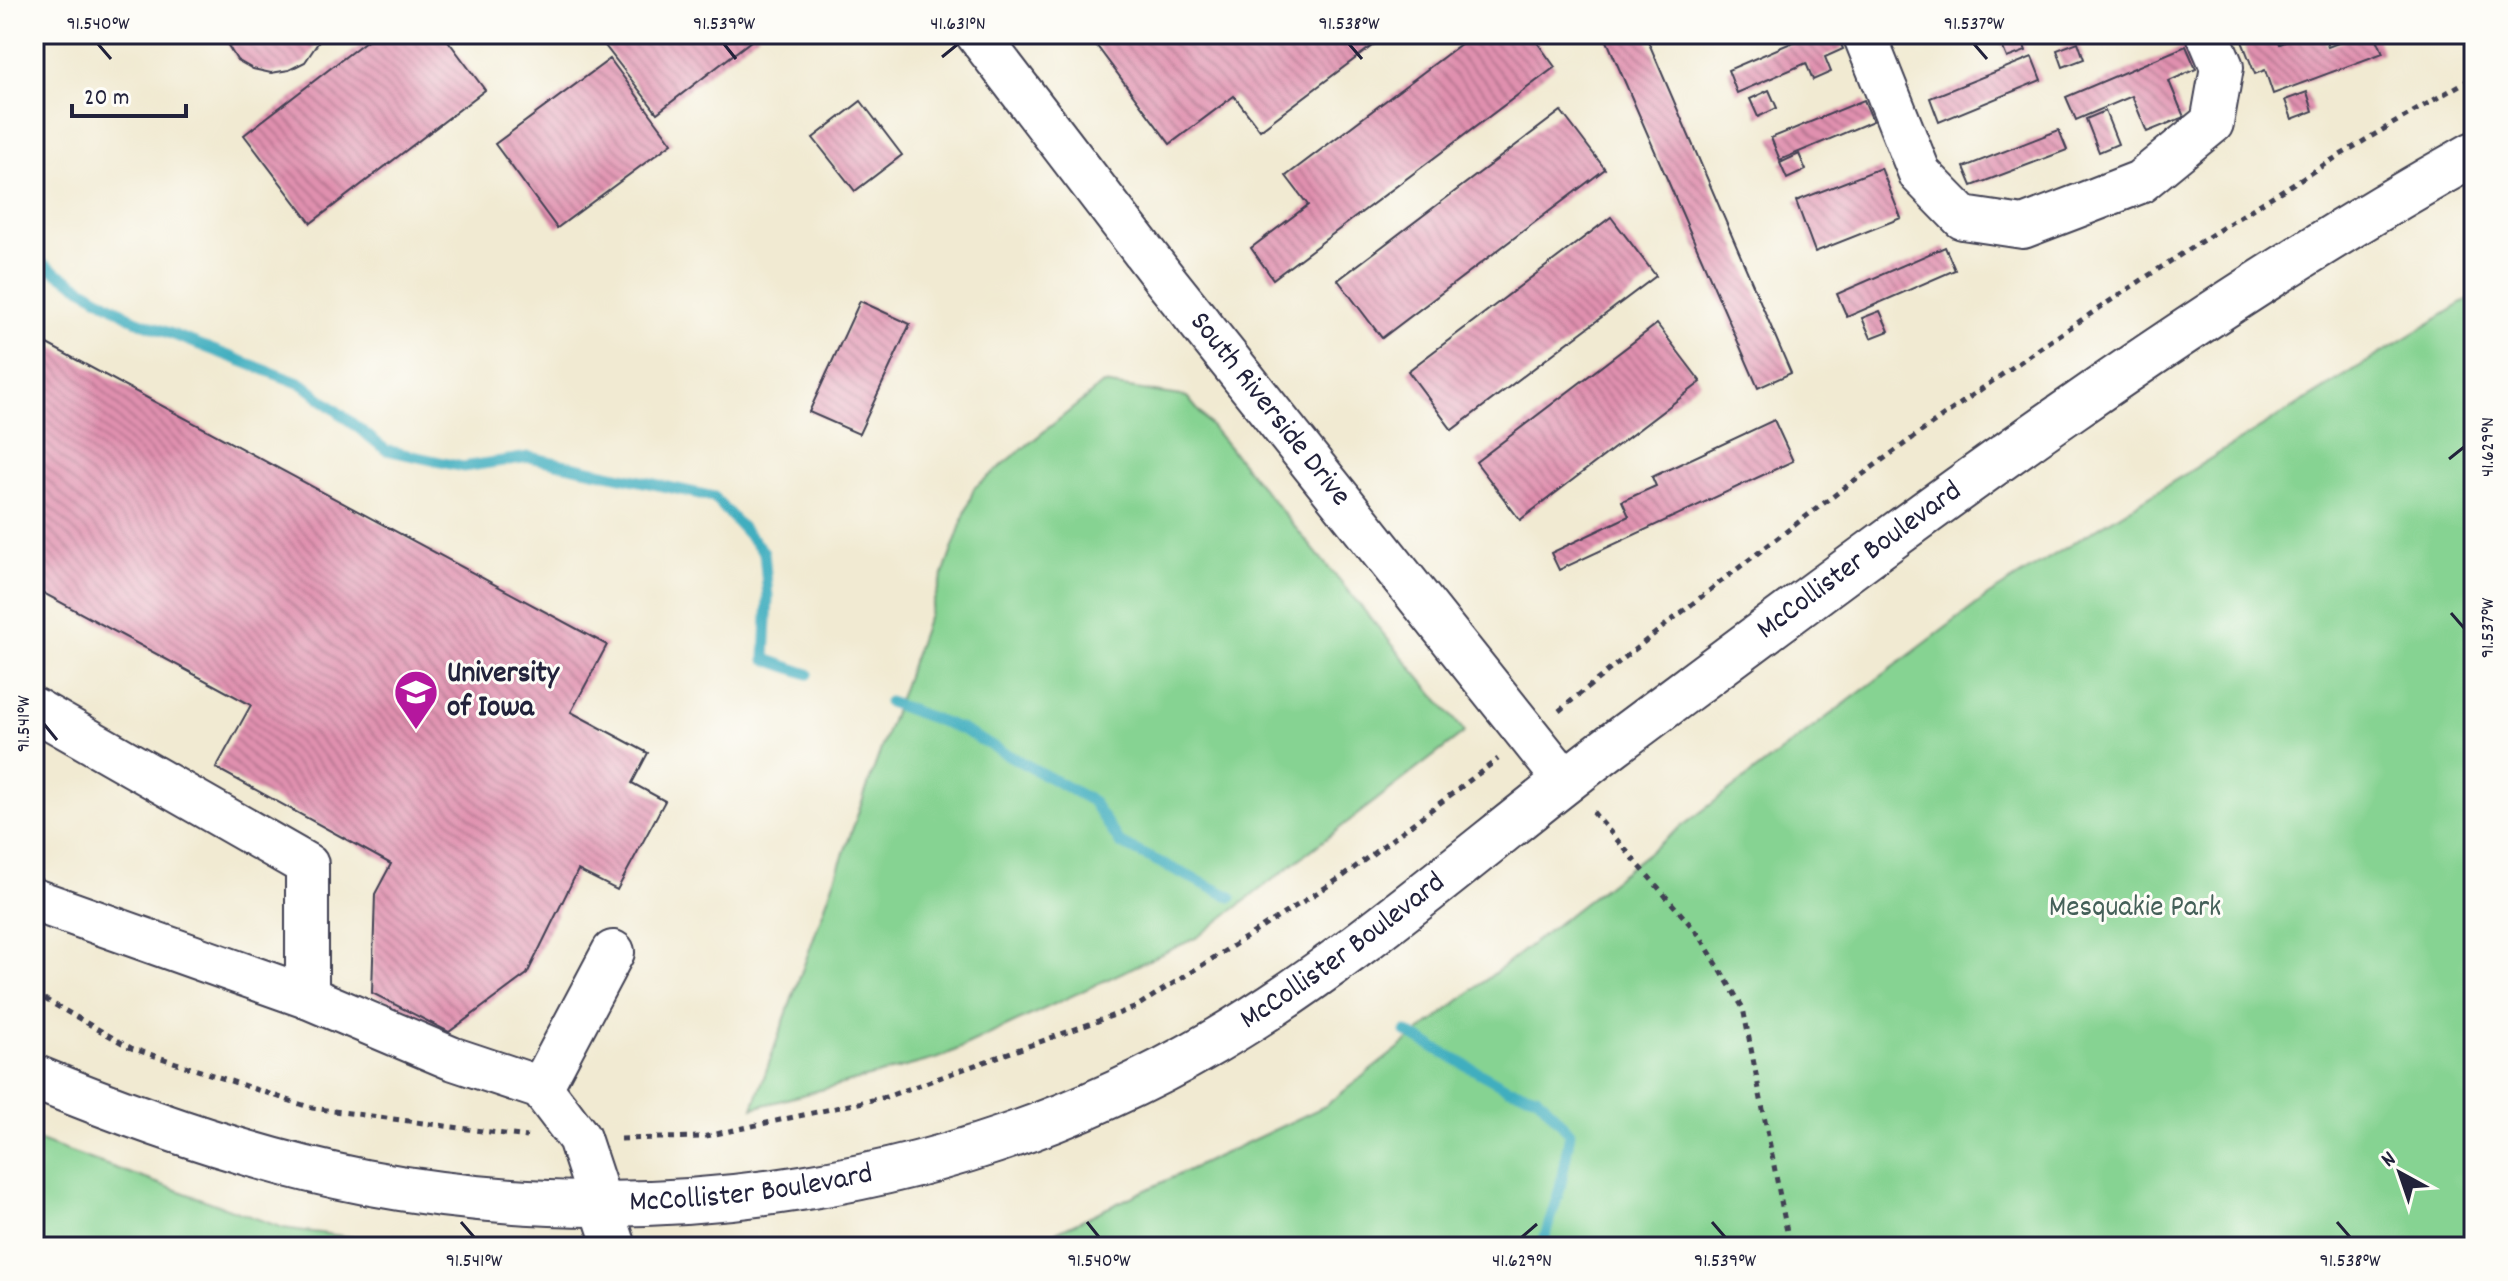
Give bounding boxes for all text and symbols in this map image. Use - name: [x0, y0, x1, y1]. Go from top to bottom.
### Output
- text: 91.540°W: [66, 11, 130, 39]
- text: 91.539°W: [693, 11, 756, 39]
- text: 41.631°N: [930, 11, 986, 39]
- text: 91.538°W: [1319, 11, 1380, 39]
- text: 91.537°W: [1944, 11, 2005, 39]
- scale bar: [72, 68, 186, 118]
- text: 20 m: [84, 82, 130, 116]
- street label: South Riverside Drive: [1178, 303, 1360, 516]
- text: 41.629°N: [2475, 417, 2503, 477]
- street label: McCollister Boulevard: [1748, 471, 1971, 651]
- text: 91.537°W: [2475, 597, 2503, 658]
- place label: University of Iowa: [447, 654, 561, 731]
- school or university icon: University of Iowa: [392, 668, 440, 731]
- text: 91.541°W: [11, 695, 39, 752]
- street label: McCollister Boulevard: [1232, 863, 1455, 1042]
- park label: Mesquakie Park: [2049, 888, 2221, 931]
- north arrow: [2360, 1133, 2440, 1213]
- text: N: [2375, 1145, 2404, 1176]
- street label: McCollister Boulevard: [629, 1153, 877, 1225]
- text: 91.541°W: [446, 1248, 503, 1276]
- text: 91.540°W: [1067, 1248, 1131, 1276]
- text: 41.629°N: [1492, 1248, 1552, 1276]
- text: 91.539°W: [1694, 1248, 1757, 1276]
- text: 91.538°W: [2320, 1248, 2381, 1276]

